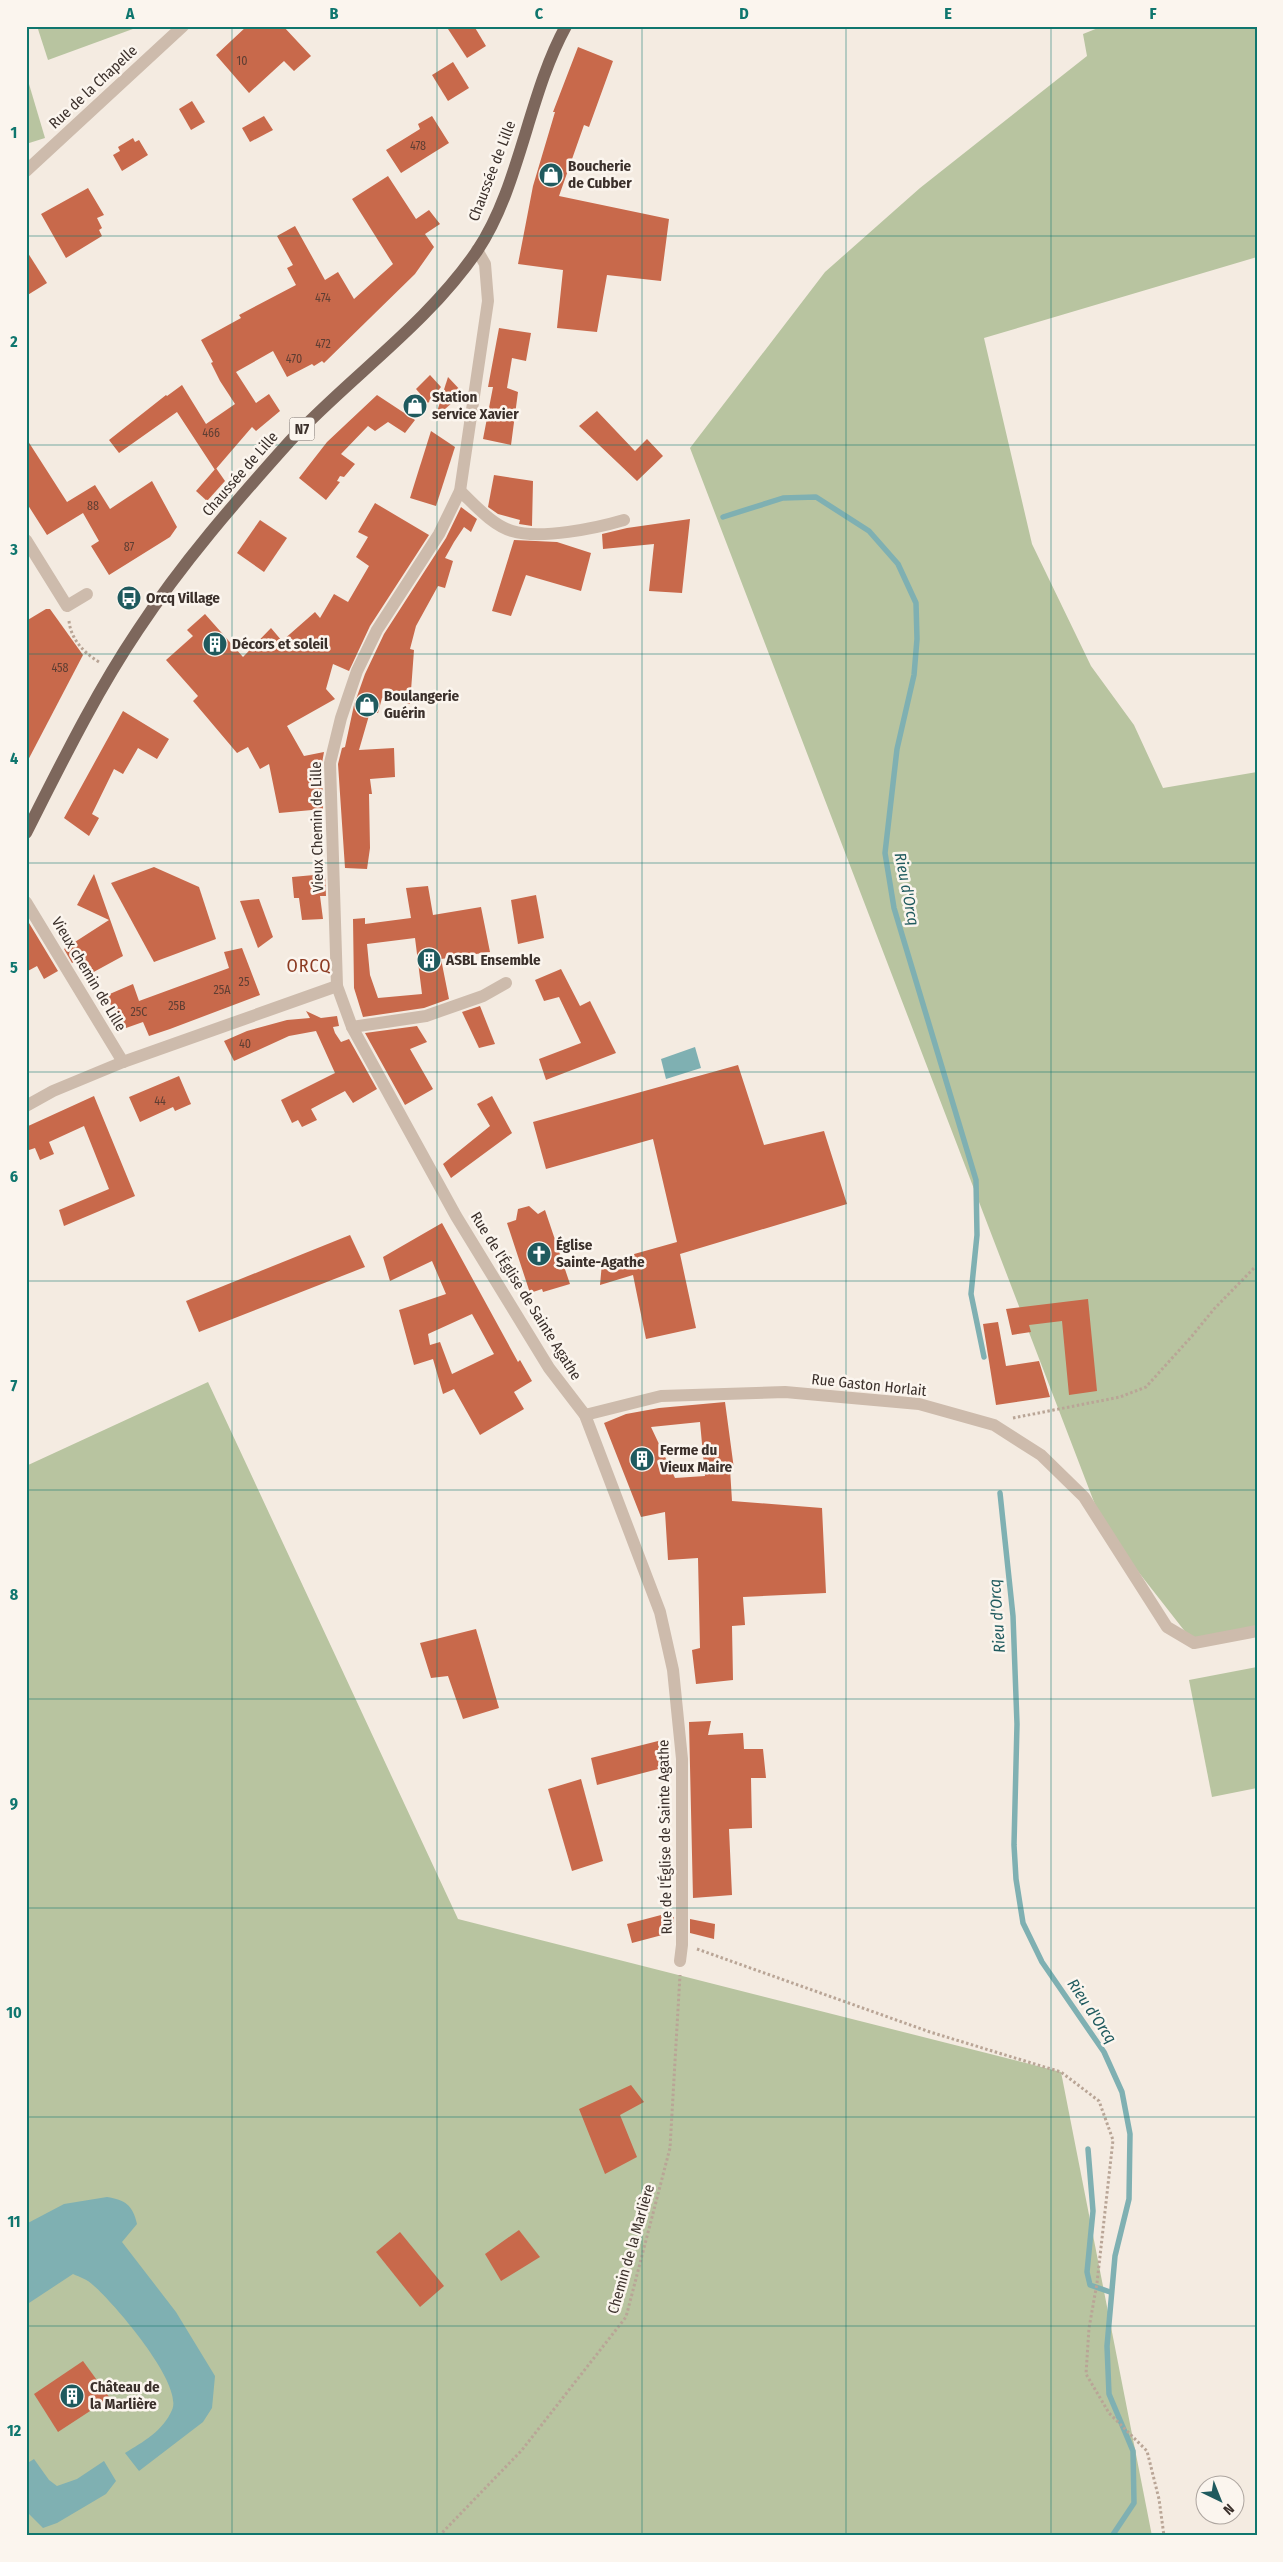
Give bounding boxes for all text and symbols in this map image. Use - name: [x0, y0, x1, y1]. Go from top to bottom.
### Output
- text: A: [125, 4, 135, 23]
- text: B: [330, 4, 339, 23]
- text: C: [535, 4, 544, 23]
- text: D: [739, 4, 749, 23]
- text: E: [944, 4, 952, 23]
- text: F: [1149, 4, 1157, 23]
- street label: Rue de la Chapelle: [45, 42, 141, 132]
- house number: 10: [237, 54, 247, 68]
- street label: Chaussée de Lille: [465, 118, 519, 224]
- text: 1: [11, 123, 17, 142]
- house number: 478: [410, 139, 426, 153]
- place label: Boucherie de Cubber: [568, 157, 632, 192]
- shop icon: Boucherie de Cubber: [538, 162, 564, 188]
- house number: 474: [315, 291, 331, 305]
- text: 2: [9, 332, 18, 351]
- house number: 472: [315, 337, 331, 351]
- house number: 470: [286, 352, 302, 366]
- place label: Station service Xavier: [432, 388, 519, 423]
- shop icon: Station service Xavier: [402, 393, 428, 419]
- road number: N7: [290, 418, 314, 440]
- house number: 466: [202, 426, 220, 440]
- street label: Chaussée de Lille: [198, 428, 282, 520]
- house number: 88: [87, 499, 99, 513]
- text: 3: [9, 540, 18, 559]
- house number: 87: [124, 540, 134, 554]
- bus stop icon: Orcq Village: [116, 585, 142, 611]
- place label: Orcq Village: [146, 589, 220, 607]
- building icon: Décors et soleil: [202, 631, 228, 657]
- place label: Décors et soleil: [232, 635, 329, 653]
- house number: 458: [51, 661, 69, 675]
- place label: Boulangerie Guérin: [384, 687, 460, 722]
- shop icon: Boulangerie Guérin: [354, 692, 380, 718]
- text: 4: [10, 749, 18, 768]
- street label: Vieux Chemin de Lille: [307, 761, 327, 893]
- water label: Rieu d'Orcq: [891, 851, 923, 927]
- street label: Vieux chemin de Lille: [48, 914, 130, 1034]
- building icon: ASBL Ensemble: [416, 947, 442, 973]
- place label: ASBL Ensemble: [445, 951, 541, 969]
- district label: ORCQ: [286, 955, 332, 977]
- text: 5: [10, 958, 18, 977]
- house number: 25: [239, 975, 250, 989]
- house number: 25A: [213, 983, 231, 997]
- house number: 25B: [168, 999, 186, 1013]
- house number: 25C: [131, 1005, 147, 1019]
- house number: 40: [239, 1037, 251, 1051]
- house number: 44: [154, 1094, 166, 1108]
- text: 6: [10, 1167, 18, 1186]
- street label: Rue de l'Église de Sainte Agathe: [467, 1209, 585, 1383]
- place label: Église Sainte-Agathe: [556, 1236, 645, 1271]
- church icon: Église Sainte-Agathe: [526, 1241, 552, 1267]
- street label: Rue Gaston Horlait: [811, 1370, 927, 1400]
- text: 7: [11, 1376, 18, 1395]
- place label: Ferme du Vieux Maire: [659, 1441, 733, 1476]
- building icon: Ferme du Vieux Maire: [629, 1446, 655, 1472]
- water label: Rieu d'Orcq: [985, 1578, 1009, 1654]
- text: 8: [10, 1585, 19, 1604]
- street label: Rue de l'Église de Sainte Agathe: [654, 1739, 676, 1935]
- text: 9: [10, 1794, 18, 1813]
- water label: Rieu d'Orcq: [1063, 1975, 1121, 2047]
- text: 10: [6, 2003, 22, 2022]
- street label: Chemin de la Marlière: [604, 2182, 658, 2316]
- text: 11: [7, 2212, 21, 2231]
- place label: Château de la Marlière: [90, 2378, 160, 2413]
- building icon: Château de la Marlière: [59, 2383, 85, 2409]
- text: 12: [7, 2421, 22, 2440]
- north arrow: [1196, 2474, 1246, 2524]
- text: N: [1220, 2500, 1237, 2518]

